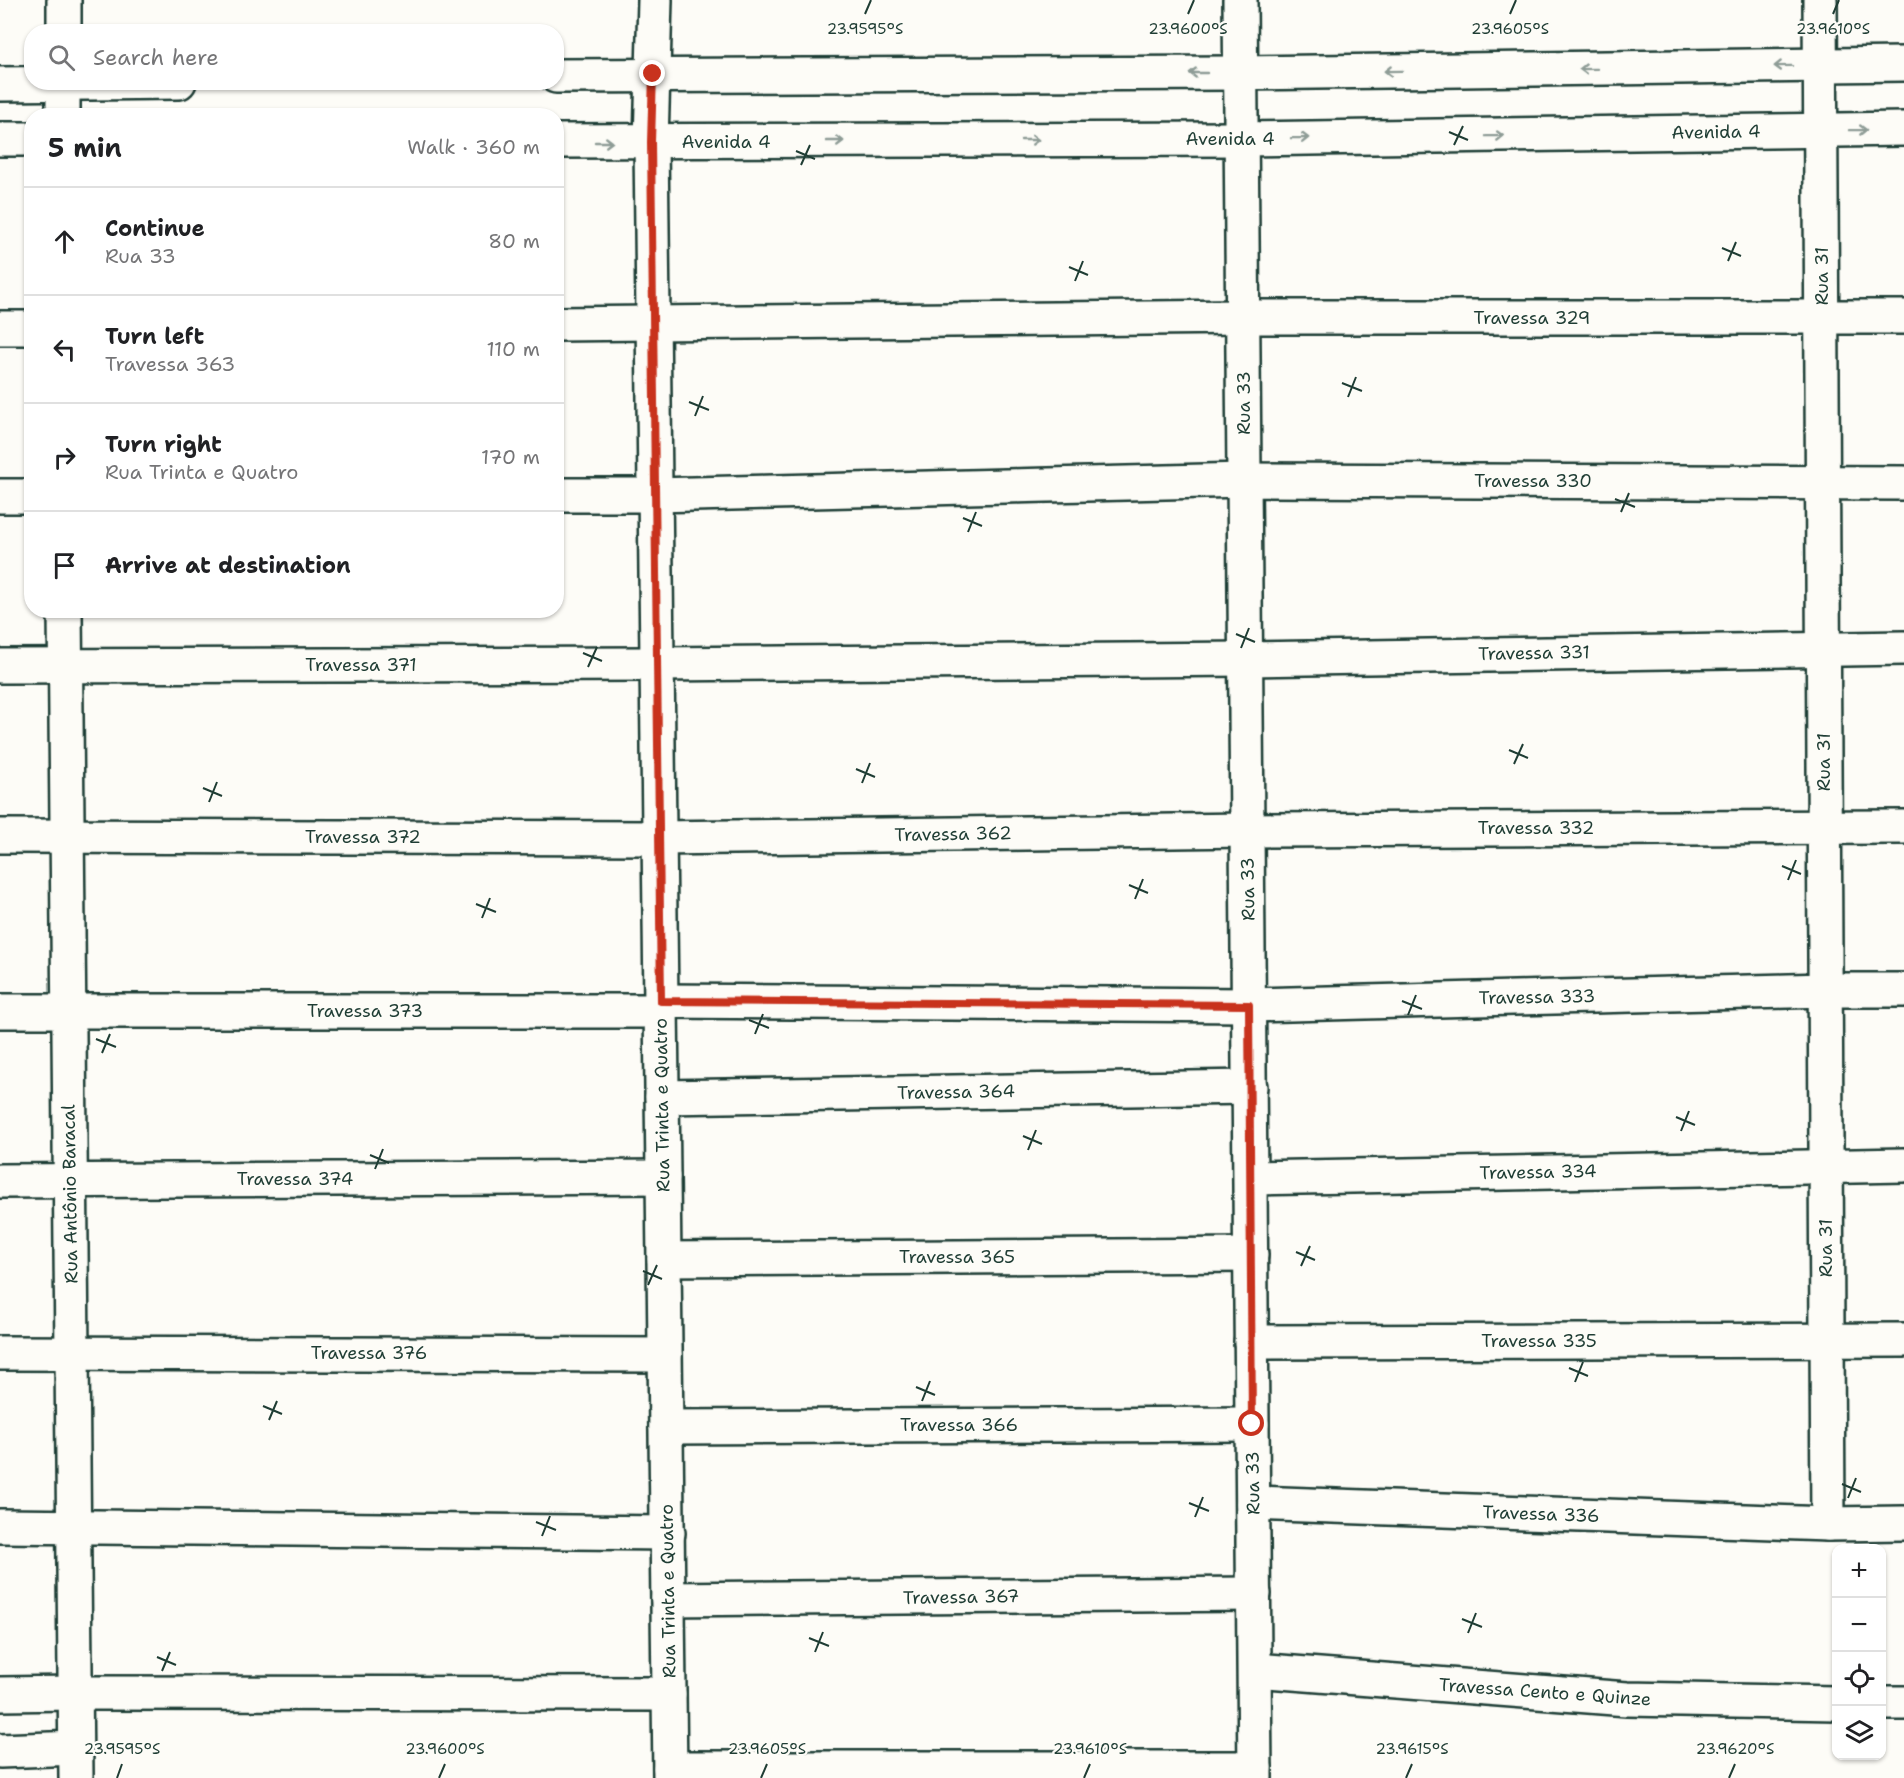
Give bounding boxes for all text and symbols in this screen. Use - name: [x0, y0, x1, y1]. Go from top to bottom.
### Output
- text: 23.9595°S: [827, 19, 903, 39]
- text: 23.9600°S: [1148, 19, 1228, 39]
- text: 23.9605°S: [1471, 19, 1549, 39]
- text: 23.9610°S: [1796, 19, 1870, 39]
- search box: [24, 24, 564, 90]
- icon: search: [45, 41, 78, 74]
- text: Search here: [93, 43, 219, 72]
- route end: [639, 60, 665, 86]
- one-way arrow: [1773, 60, 1793, 72]
- one-way arrow: [1578, 63, 1598, 74]
- one-way arrow: [1383, 65, 1403, 77]
- one-way arrow: [1188, 67, 1208, 79]
- street label: Avenida 4: [1671, 119, 1761, 145]
- one-way arrow: [1848, 124, 1868, 136]
- street label: Avenida 4: [1185, 127, 1275, 151]
- text: 5 min: [48, 130, 122, 165]
- street label: Avenida 4: [681, 130, 771, 154]
- one-way arrow: [1485, 130, 1505, 141]
- one-way arrow: [1290, 133, 1310, 144]
- text: Walk · 360 m: [407, 134, 540, 160]
- one-way arrow: [1020, 134, 1040, 146]
- one-way arrow: [825, 135, 845, 147]
- one-way arrow: [593, 136, 613, 148]
- text: Continue: [105, 214, 205, 243]
- icon: ahead: [48, 225, 81, 258]
- text: 80 m: [488, 228, 540, 254]
- text: Rua 33: [105, 243, 176, 269]
- street label: Rua 31: [1810, 247, 1834, 305]
- street label: Travessa 329: [1474, 306, 1590, 330]
- text: Turn left: [105, 322, 204, 351]
- icon: left: [48, 333, 81, 366]
- text: 110 m: [486, 336, 540, 362]
- text: Travessa 363: [105, 351, 235, 377]
- street label: Rua 33: [1232, 371, 1256, 435]
- text: Turn right: [105, 430, 222, 459]
- icon: right: [48, 441, 81, 474]
- text: 170 m: [481, 444, 540, 470]
- text: Rua Trinta e Quatro: [105, 459, 298, 485]
- street label: Travessa 330: [1474, 469, 1592, 493]
- icon: arrive: [48, 549, 81, 582]
- text: Arrive at destination: [105, 551, 351, 580]
- street label: Travessa 331: [1478, 640, 1590, 666]
- street label: Travessa 371: [305, 653, 417, 677]
- street label: Rua 31: [1812, 733, 1836, 791]
- street label: Travessa 332: [1478, 816, 1594, 840]
- street label: Travessa 362: [894, 821, 1012, 847]
- street label: Travessa 372: [305, 825, 421, 849]
- street label: Rua 33: [1235, 857, 1261, 921]
- street label: Travessa 333: [1478, 984, 1596, 1010]
- street label: Travessa 373: [307, 999, 423, 1023]
- street label: Rua Trinta e Quatro: [648, 1018, 676, 1192]
- street label: Travessa 364: [897, 1079, 1015, 1105]
- street label: Rua Antônio Baracal: [56, 1104, 84, 1284]
- street label: Travessa 334: [1479, 1159, 1597, 1185]
- street label: Travessa 374: [237, 1167, 353, 1191]
- street label: Rua 31: [1814, 1219, 1838, 1277]
- street label: Travessa 365: [899, 1245, 1015, 1269]
- street label: Travessa 335: [1481, 1329, 1597, 1353]
- street label: Travessa 376: [311, 1341, 427, 1365]
- route start: [1238, 1410, 1264, 1436]
- street label: Travessa 366: [900, 1413, 1018, 1437]
- street label: Rua 33: [1240, 1451, 1266, 1515]
- street label: Travessa 336: [1482, 1500, 1600, 1528]
- street label: Rua Trinta e Quatro: [654, 1504, 682, 1678]
- map controls: [1832, 1544, 1886, 1760]
- button: +: [1832, 1544, 1886, 1598]
- street label: Travessa 367: [903, 1584, 1019, 1610]
- button: −: [1832, 1598, 1886, 1652]
- button: locate: [1832, 1652, 1886, 1706]
- street label: Travessa Cento e Quinze: [1438, 1673, 1652, 1711]
- button: layers: [1832, 1706, 1886, 1760]
- text: 23.9595°S: [84, 1739, 160, 1759]
- text: 23.9600°S: [405, 1739, 485, 1759]
- text: 23.9605°S: [728, 1739, 806, 1759]
- text: 23.9610°S: [1053, 1739, 1127, 1759]
- text: 23.9615°S: [1376, 1739, 1448, 1759]
- text: 23.9620°S: [1696, 1739, 1774, 1759]

